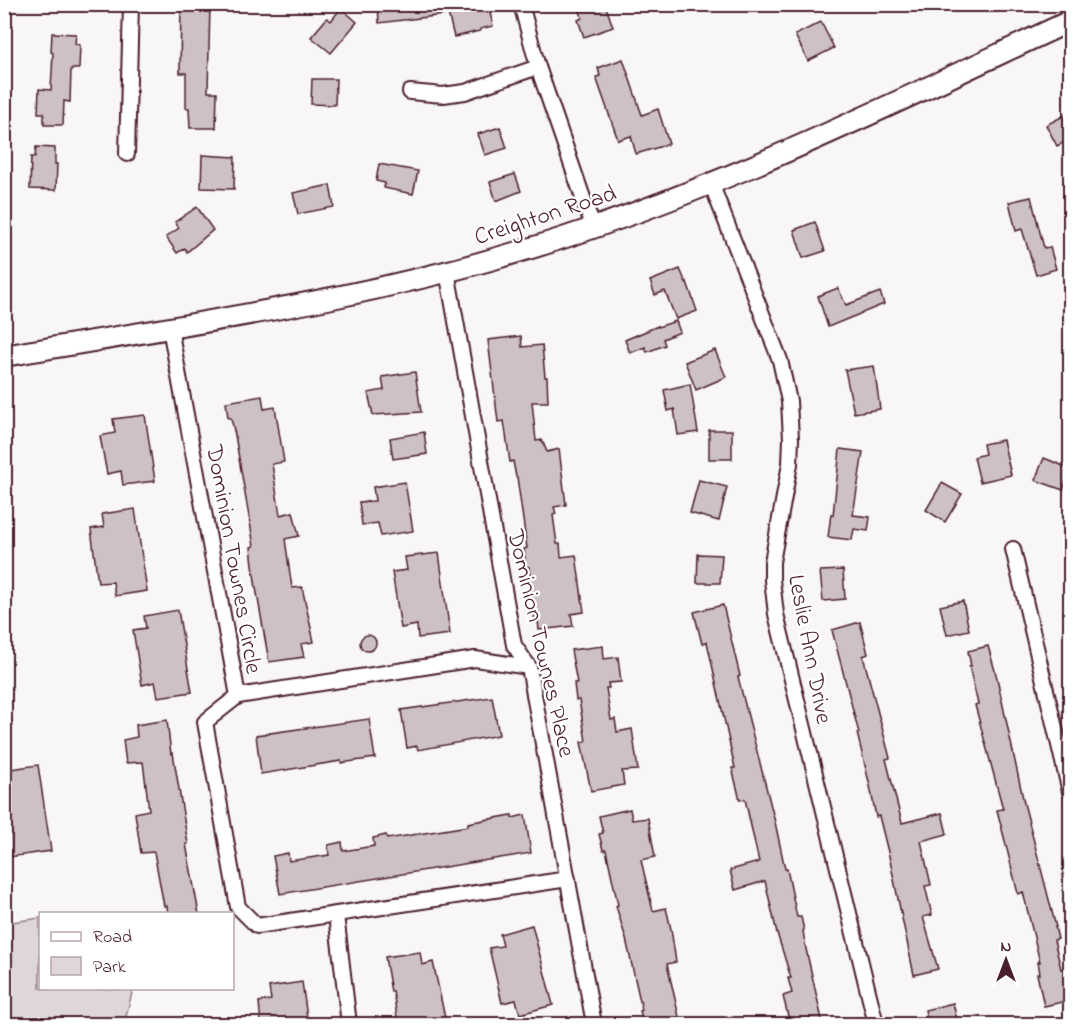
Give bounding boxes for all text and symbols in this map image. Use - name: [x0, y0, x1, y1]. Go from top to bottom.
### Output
- street label: Creighton Road: [470, 177, 622, 256]
- street label: Dominion Townes Circle: [195, 441, 270, 677]
- street label: Dominion Townes Place: [496, 526, 583, 761]
- street label: Leslie Ann Drive: [777, 572, 840, 727]
- legend: [39, 912, 234, 990]
- text: Road: [93, 925, 132, 951]
- north arrow: [976, 930, 1036, 990]
- text: N: [1001, 935, 1012, 959]
- text: Park: [93, 955, 126, 981]

